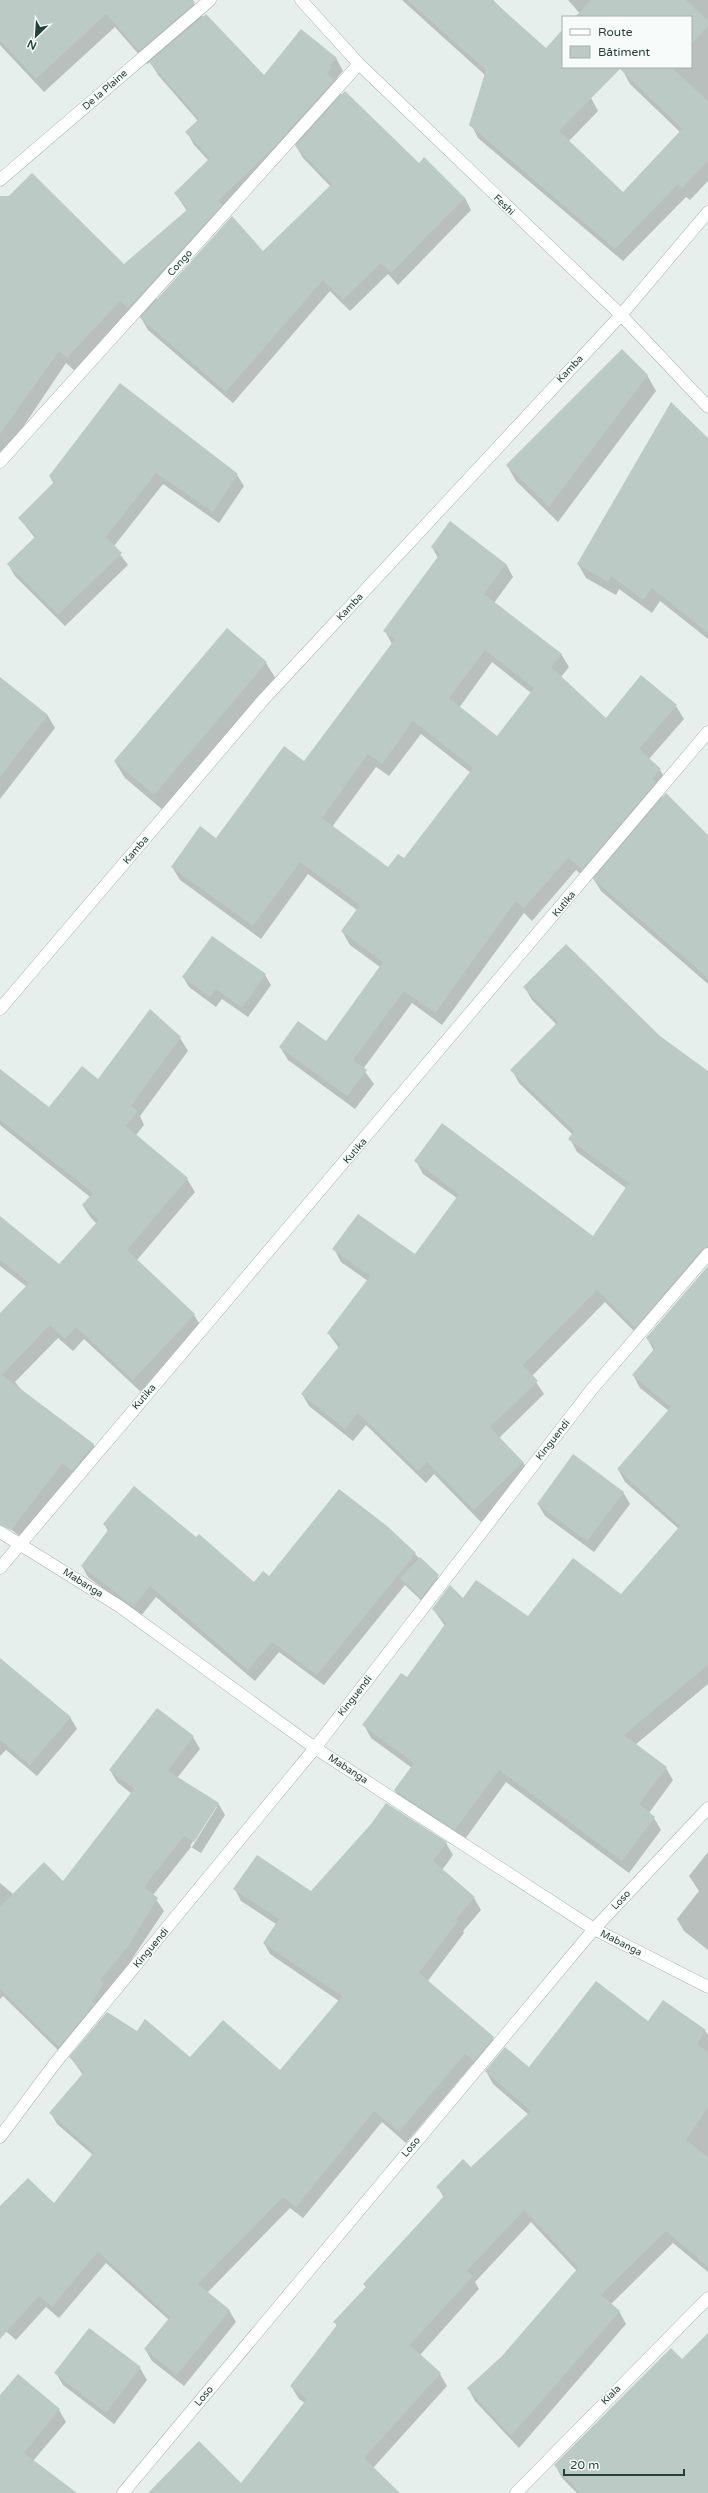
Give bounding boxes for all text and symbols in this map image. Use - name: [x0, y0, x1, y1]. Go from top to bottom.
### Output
- north arrow: [16, 16, 56, 56]
- legend: [562, 16, 692, 68]
- text: Route: [598, 25, 633, 39]
- text: N: [25, 37, 39, 52]
- text: Bâtiment: [598, 45, 650, 59]
- street label: De la Plaine: [80, 67, 130, 113]
- street label: Feshi: [491, 192, 517, 218]
- street label: Congo: [165, 247, 195, 279]
- street label: Kamba: [554, 353, 586, 385]
- street label: Kamba: [334, 591, 366, 623]
- street label: Kamba: [121, 833, 151, 867]
- street label: Kutika: [550, 889, 578, 919]
- street label: Kutika: [341, 1136, 369, 1166]
- street label: Kutika: [130, 1382, 158, 1412]
- street label: Kinguendi: [533, 1417, 573, 1463]
- street label: Mabanga: [61, 1566, 105, 1600]
- street label: Kinguendi: [335, 1673, 375, 1719]
- street label: Mabanga: [326, 1752, 370, 1786]
- street label: Loso: [609, 1888, 633, 1912]
- street label: Kinguendi: [131, 1926, 171, 1970]
- street label: Mabanga: [598, 1927, 644, 1959]
- street label: Loso: [399, 2134, 423, 2160]
- street label: Loso: [192, 2383, 216, 2409]
- street label: Kiala: [599, 2383, 623, 2407]
- scale bar: [564, 2451, 684, 2477]
- text: 20 m: [570, 2458, 599, 2472]

